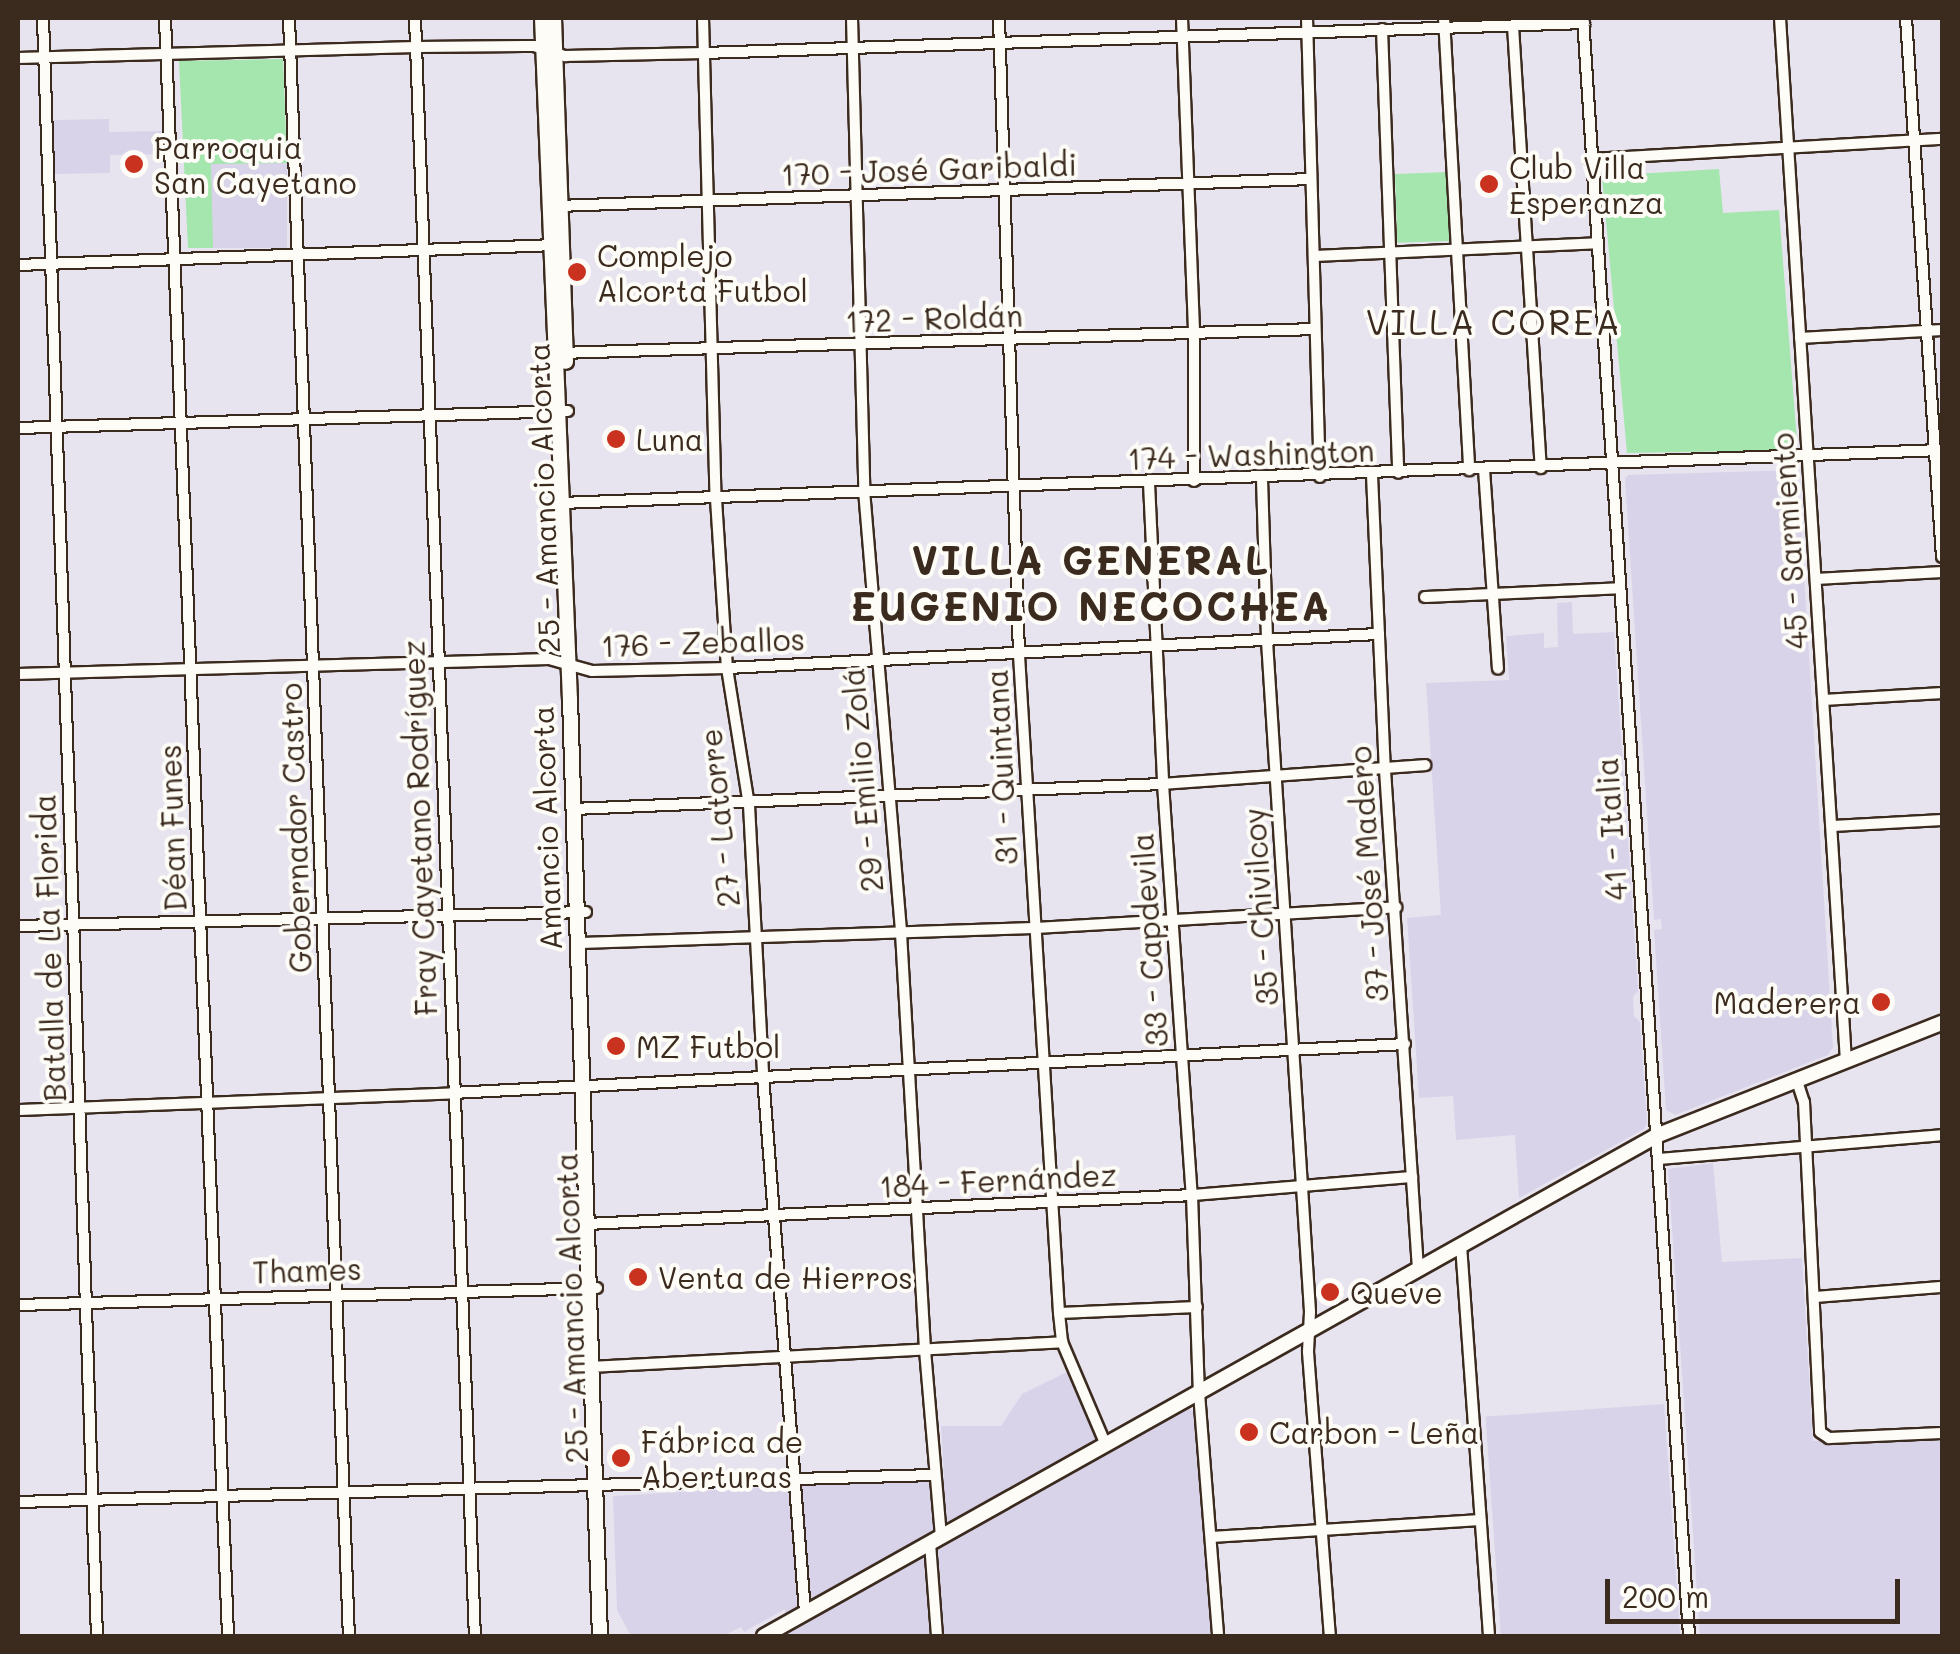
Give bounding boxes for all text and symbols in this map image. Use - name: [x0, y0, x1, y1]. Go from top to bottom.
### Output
- place label: Parroquia San Cayetano: [154, 129, 356, 200]
- street label: 170 - José Garibaldi: [780, 146, 1078, 192]
- place label: Club Villa Esperanza: [1509, 149, 1664, 220]
- marker: Parroquia San Cayetano: [123, 153, 145, 175]
- marker: Club Villa Esperanza: [1478, 173, 1500, 195]
- place label: Complejo Alcorta Futbol: [597, 237, 808, 308]
- marker: Complejo Alcorta Futbol: [566, 261, 588, 283]
- street label: 172 - Roldán: [845, 297, 1023, 339]
- district label: VILLA COREA: [1366, 300, 1622, 342]
- street label: 25 - Amancio Alcorta: [520, 342, 566, 654]
- place label: Luna: [636, 421, 703, 457]
- marker: Luna: [605, 428, 627, 450]
- street label: 174 - Washington: [1127, 432, 1375, 476]
- street label: 45 - Sarmiento: [1763, 432, 1815, 650]
- district label: VILLA GENERAL EUGENIO NECOCHEA: [850, 535, 1332, 629]
- street label: 176 - Zeballos: [600, 620, 806, 664]
- street label: Fray Cayetano Rodríguez: [394, 640, 444, 1016]
- street label: 29 - Emilio Zolá: [834, 666, 890, 894]
- street label: 31 - Quintana: [978, 668, 1024, 866]
- street label: Gobernador Castro: [272, 682, 318, 974]
- street label: Amancio Alcorta: [524, 705, 568, 951]
- street label: 27 - Latorre: [692, 727, 746, 909]
- street label: Déan Funes: [151, 744, 193, 912]
- street label: 37 - José Madero: [1341, 745, 1395, 1003]
- street label: 41 - Italia: [1588, 756, 1634, 902]
- street label: Batalla de La Florida: [26, 794, 72, 1102]
- street label: 35 - Chivilcoy: [1235, 807, 1285, 1007]
- street label: 33 - Capdevila: [1124, 832, 1174, 1048]
- place label: Maderera: [1713, 984, 1861, 1020]
- marker: Maderera: [1870, 991, 1892, 1013]
- place label: MZ Futbol: [636, 1028, 781, 1064]
- marker: MZ Futbol: [605, 1035, 627, 1057]
- street label: 25 - Amancio Alcorta: [548, 1152, 594, 1464]
- street label: 184 - Fernández: [878, 1156, 1118, 1204]
- street label: Thames: [252, 1250, 362, 1290]
- place label: Venta de Hierros: [658, 1259, 913, 1295]
- marker: Venta de Hierros: [627, 1266, 649, 1288]
- place label: Queve: [1350, 1274, 1443, 1310]
- marker: Queve: [1319, 1281, 1341, 1303]
- place label: Carbon - Leña: [1269, 1414, 1479, 1450]
- marker: Carbon - Leña: [1238, 1421, 1260, 1443]
- place label: Fábrica de Aberturas: [641, 1423, 803, 1494]
- marker: Fábrica de Aberturas: [610, 1447, 632, 1469]
- scale bar: [1610, 1559, 1905, 1621]
- text: 200 m: [1622, 1576, 1709, 1616]

